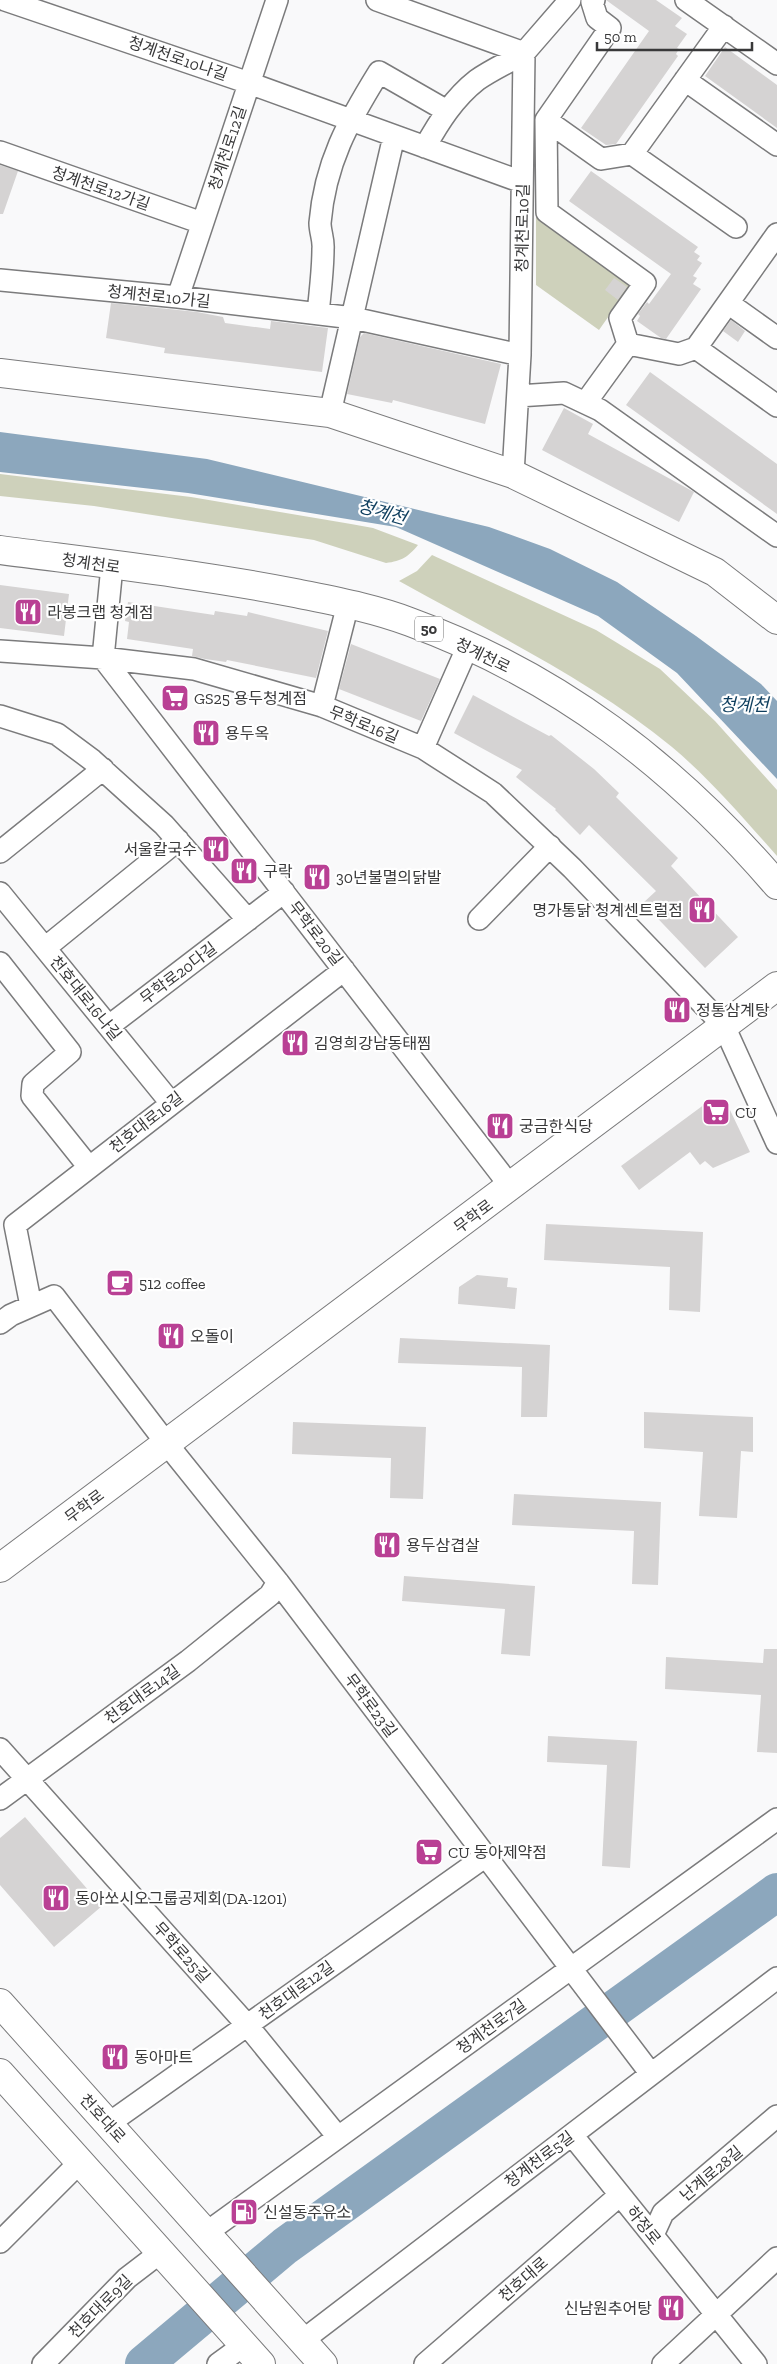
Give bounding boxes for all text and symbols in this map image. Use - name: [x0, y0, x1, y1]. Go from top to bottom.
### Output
- scale bar: [597, 20, 752, 52]
- text: 50 m: [604, 28, 637, 46]
- street label: 청계천로10나길: [126, 33, 230, 84]
- street label: 청계천로12길: [205, 103, 250, 193]
- street label: 청계천로12가길: [49, 163, 152, 214]
- street label: 청계천로10길: [512, 183, 533, 273]
- street label: 청계천로10가길: [106, 282, 212, 311]
- water label: 청계천: [355, 495, 411, 530]
- street label: 청계천로: [60, 550, 122, 577]
- restaurant icon: 라봉크랩 청계점: [13, 597, 43, 627]
- place label: 라봉크랩 청계점: [47, 603, 154, 622]
- road number: 50: [415, 616, 443, 642]
- street label: 청계천로: [452, 634, 514, 677]
- supermarket icon: GS25 용두청계점: [160, 683, 190, 713]
- place label: GS25 용두청계점: [194, 689, 307, 708]
- water label: 청계천: [719, 694, 771, 716]
- street label: 무학로16길: [326, 702, 401, 747]
- restaurant icon: 용두옥: [191, 718, 221, 748]
- place label: 용두옥: [225, 724, 269, 743]
- restaurant icon: 서울칼국수: [201, 834, 231, 864]
- place label: 서울칼국수: [123, 840, 197, 859]
- restaurant icon: 구락: [229, 856, 259, 886]
- place label: 구락: [263, 862, 293, 881]
- restaurant icon: 30년불멸의닭발: [302, 862, 332, 892]
- place label: 30년불멸의닭발: [336, 868, 442, 887]
- restaurant icon: 명가통닭 청계센트럴점: [687, 895, 717, 925]
- street label: 무학로20길: [285, 897, 347, 969]
- place label: 명가통닭 청계센트럴점: [532, 901, 683, 920]
- street label: 무학로20다길: [136, 938, 220, 1008]
- street label: 천호대로16나길: [46, 952, 125, 1044]
- restaurant icon: 정통삼계탕: [662, 995, 692, 1025]
- place label: 정통삼계탕: [696, 1001, 770, 1020]
- restaurant icon: 김영희강남동태찜: [280, 1028, 310, 1058]
- place label: 김영희강남동태찜: [314, 1034, 432, 1053]
- street label: 천호대로16길: [106, 1088, 187, 1157]
- supermarket icon: CU: [701, 1097, 731, 1127]
- place label: CU: [735, 1103, 757, 1122]
- restaurant icon: 궁금한식당: [485, 1111, 515, 1141]
- place label: 궁금한식당: [519, 1117, 593, 1136]
- street label: 무학로: [450, 1195, 497, 1237]
- cafe icon: 512 coffee: [105, 1268, 135, 1298]
- place label: 512 coffee: [139, 1274, 206, 1293]
- restaurant icon: 오돌이: [156, 1321, 186, 1351]
- place label: 오돌이: [190, 1327, 234, 1346]
- street label: 무학로: [61, 1485, 108, 1527]
- restaurant icon: 용두삼겹살: [372, 1530, 402, 1560]
- place label: 용두삼겹살: [406, 1536, 480, 1555]
- street label: 천호대로14길: [101, 1661, 184, 1728]
- street label: 무학로23길: [340, 1670, 401, 1741]
- supermarket icon: CU 동아제약점: [414, 1837, 444, 1867]
- place label: CU 동아제약점: [448, 1843, 547, 1862]
- restaurant icon: 동아쏘시오그룹공제회(DA-1201): [41, 1883, 71, 1913]
- place label: 동아쏘시오그룹공제회(DA-1201): [75, 1889, 287, 1908]
- street label: 무학로25길: [149, 1918, 214, 1987]
- street label: 천호대로12길: [255, 1957, 337, 2024]
- street label: 청계천로7길: [453, 1995, 530, 2058]
- restaurant icon: 동아마트: [100, 2042, 130, 2072]
- place label: 동아마트: [134, 2048, 193, 2067]
- street label: 천호대로: [76, 2090, 130, 2147]
- street label: 청계천로5길: [501, 2127, 578, 2192]
- street label: 난계로28길: [676, 2142, 746, 2205]
- fuel station icon: 신설동주유소: [229, 2197, 259, 2227]
- street label: 하정로: [622, 2202, 665, 2249]
- place label: 신설동주유소: [263, 2203, 351, 2222]
- street label: 천호대로: [495, 2253, 552, 2306]
- street label: 천호대로9길: [65, 2271, 136, 2342]
- restaurant icon: 신남원추어탕: [656, 2293, 686, 2323]
- place label: 신남원추어탕: [564, 2299, 652, 2318]

